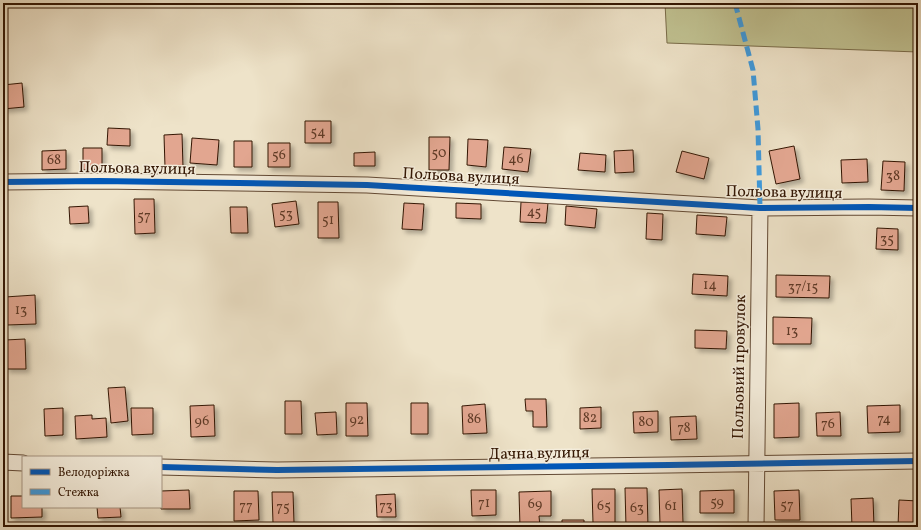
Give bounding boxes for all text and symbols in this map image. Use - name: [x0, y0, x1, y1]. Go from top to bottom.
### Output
- house number: 54: [310, 123, 326, 142]
- house number: 50: [432, 144, 446, 163]
- house number: 56: [272, 146, 286, 165]
- house number: 46: [508, 150, 524, 169]
- house number: 68: [47, 151, 61, 170]
- street label: Польова вулиця: [78, 157, 196, 181]
- street label: Польова вулиця: [402, 163, 520, 191]
- house number: 38: [886, 167, 900, 186]
- street label: Польова вулиця: [725, 181, 843, 205]
- house number: 45: [527, 203, 541, 222]
- house number: 53: [279, 205, 293, 224]
- house number: 57: [137, 207, 151, 226]
- house number: 51: [322, 211, 334, 230]
- house number: 35: [880, 230, 894, 249]
- house number: 14: [703, 276, 717, 295]
- house number: 37/15: [788, 278, 818, 297]
- street label: Польовий провулок: [728, 294, 752, 439]
- house number: 13: [15, 301, 27, 320]
- house number: 13: [786, 322, 798, 341]
- house number: 82: [583, 409, 597, 428]
- house number: 86: [467, 410, 481, 429]
- house number: 74: [877, 410, 891, 429]
- house number: 92: [350, 411, 364, 430]
- house number: 96: [195, 412, 209, 431]
- house number: 80: [638, 413, 654, 432]
- house number: 76: [821, 415, 835, 434]
- house number: 78: [677, 419, 691, 438]
- street label: Дачна вулиця: [488, 442, 590, 466]
- legend: [22, 456, 162, 508]
- text: Велодоріжка: [58, 465, 130, 481]
- text: Стежка: [58, 485, 99, 501]
- house number: 59: [710, 493, 724, 512]
- house number: 71: [478, 494, 490, 513]
- house number: 69: [528, 495, 542, 514]
- house number: 57: [780, 496, 794, 515]
- house number: 77: [239, 497, 253, 516]
- house number: 73: [379, 497, 393, 516]
- house number: 65: [597, 497, 611, 516]
- house number: 61: [665, 497, 677, 516]
- house number: 75: [276, 498, 290, 517]
- house number: 63: [630, 499, 644, 518]

